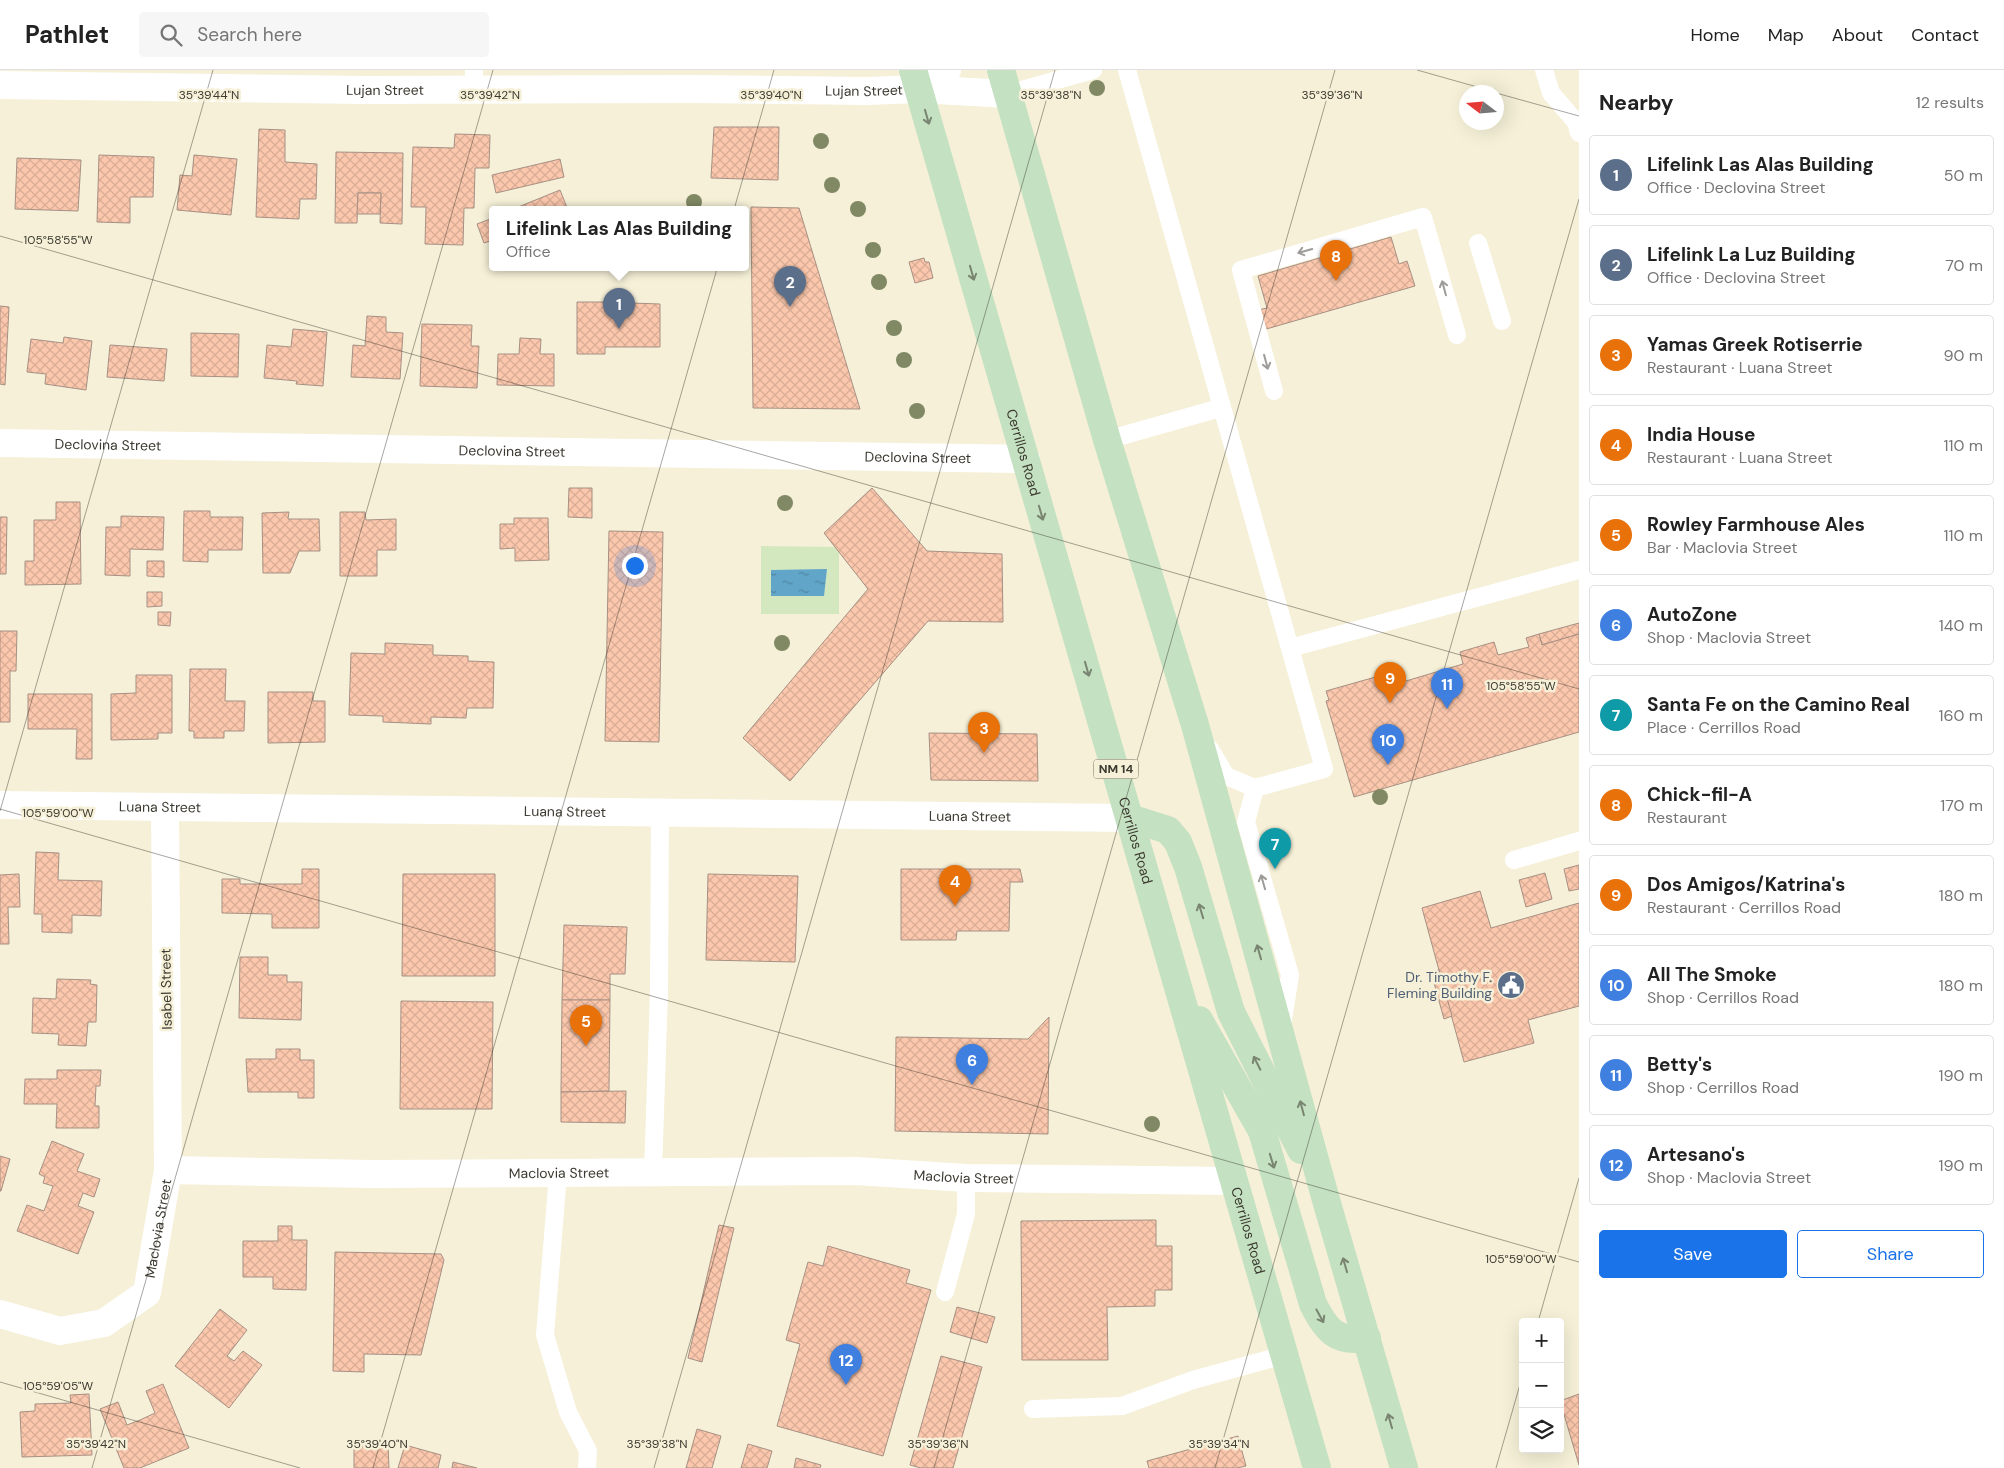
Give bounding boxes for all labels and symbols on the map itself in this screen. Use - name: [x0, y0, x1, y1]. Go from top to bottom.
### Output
- street label: Lujan Street: [346, 81, 424, 99]
- street label: Lujan Street: [825, 81, 903, 100]
- north arrow: [1459, 85, 1504, 130]
- text: 35°39'44"N: [179, 87, 239, 103]
- text: 35°39'42"N: [460, 87, 520, 103]
- text: 35°39'40"N: [740, 87, 802, 103]
- text: 35°39'38"N: [1021, 87, 1081, 103]
- text: 35°39'36"N: [1301, 87, 1363, 103]
- one-way arrow: [922, 108, 932, 124]
- text: 105°58'55"W: [23, 232, 93, 248]
- pin: 8: [1320, 240, 1352, 281]
- one-way arrow: [1297, 247, 1313, 256]
- one-way arrow: [967, 265, 977, 281]
- pin: 2: [774, 266, 806, 307]
- one-way arrow: [1439, 280, 1449, 296]
- pin: 1: [603, 288, 635, 329]
- one-way arrow: [1262, 354, 1271, 370]
- street label: Cerrillos Road: [1002, 407, 1045, 498]
- street label: Declovina Street: [55, 435, 161, 455]
- street label: Declovina Street: [459, 441, 565, 461]
- street label: Declovina Street: [864, 447, 971, 467]
- one-way arrow: [1037, 505, 1047, 521]
- your location: [622, 553, 648, 579]
- one-way arrow: [1082, 661, 1092, 677]
- pin: 9: [1374, 662, 1406, 703]
- pin: 11: [1431, 668, 1463, 709]
- text: 105°58'55"W: [1486, 678, 1556, 694]
- pin: 3: [968, 712, 1000, 753]
- pin: 10: [1372, 724, 1404, 765]
- road number: NM 14: [1094, 760, 1138, 779]
- street label: Cerrillos Road: [1115, 795, 1157, 886]
- street label: Luana Street: [119, 797, 201, 816]
- street label: Luana Street: [524, 802, 606, 821]
- text: 105°59'00"W: [22, 805, 94, 821]
- street label: Luana Street: [929, 807, 1011, 826]
- pin: 7: [1259, 828, 1291, 869]
- pin: 4: [939, 865, 971, 906]
- one-way arrow: [1258, 874, 1268, 890]
- one-way arrow: [1196, 904, 1206, 920]
- one-way arrow: [1254, 944, 1263, 960]
- street label: Isabel Street: [156, 948, 176, 1030]
- place label: Dr. Timothy F. Fleming Building: [1387, 968, 1492, 1002]
- public building icon: Dr. Timothy F. Fleming Building: [1496, 970, 1526, 1000]
- pin: 5: [570, 1005, 602, 1046]
- pin: 6: [956, 1044, 988, 1085]
- one-way arrow: [1252, 1056, 1261, 1071]
- one-way arrow: [1297, 1101, 1306, 1117]
- one-way arrow: [1267, 1153, 1277, 1169]
- street label: Maclovia Street: [509, 1164, 609, 1182]
- street label: Maclovia Street: [913, 1166, 1014, 1188]
- street label: Maclovia Street: [141, 1177, 175, 1279]
- street label: Cerrillos Road: [1227, 1185, 1269, 1276]
- text: 105°59'00"W: [1485, 1251, 1557, 1267]
- one-way arrow: [1340, 1257, 1350, 1273]
- one-way arrow: [1315, 1309, 1325, 1323]
- pin: 12: [830, 1344, 862, 1385]
- text: 105°59'05"W: [23, 1378, 93, 1394]
- one-way arrow: [1385, 1414, 1395, 1430]
- text: 35°39'42"N: [66, 1436, 126, 1452]
- text: 35°39'40"N: [346, 1436, 408, 1452]
- text: 35°39'38"N: [627, 1436, 687, 1452]
- text: 35°39'36"N: [907, 1436, 969, 1452]
- text: 35°39'34"N: [1189, 1436, 1249, 1452]

